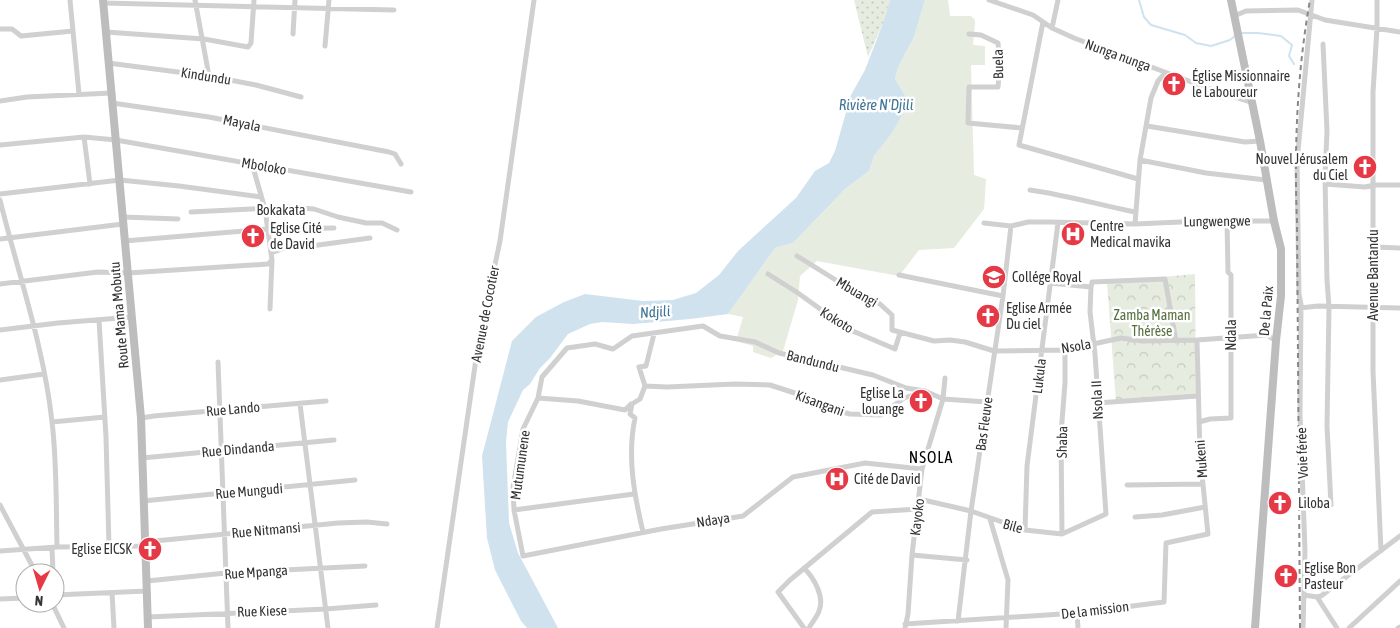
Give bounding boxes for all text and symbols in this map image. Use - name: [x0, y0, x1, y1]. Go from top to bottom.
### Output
- street label: Nunga nunga: [1083, 36, 1153, 74]
- street label: Buela: [990, 49, 1006, 79]
- street label: Kindundu: [180, 64, 232, 88]
- place label: Église Missionnaire le Laboureur: [1192, 68, 1290, 100]
- church icon: Église Missionnaire le Laboureur: [1161, 71, 1187, 97]
- water label: Rivière N'Djili: [839, 96, 914, 113]
- street label: Mayala: [222, 111, 262, 135]
- place label: Nouvel Jérusalem du Ciel: [1256, 151, 1348, 183]
- street label: Mboloko: [240, 154, 288, 178]
- church icon: Nouvel Jérusalem du Ciel: [1352, 154, 1378, 180]
- street label: Bokakata: [256, 202, 306, 218]
- street label: Lungwengwe: [1183, 212, 1251, 230]
- place label: Centre Medical mavika: [1090, 218, 1171, 250]
- place label: Eglise Cité de David: [270, 220, 322, 252]
- hospital icon: Centre Medical mavika: [1060, 221, 1086, 247]
- church icon: Eglise Cité de David: [240, 223, 266, 249]
- street label: Avenue Bantandu: [1365, 229, 1381, 321]
- street label: Route Mama Mobutu: [106, 261, 132, 369]
- street label: Avenue de Cocotier: [468, 264, 502, 364]
- school or university icon: Collége Royal: [981, 264, 1007, 290]
- place label: Collége Royal: [1012, 269, 1082, 285]
- street label: Mbuangi: [833, 274, 881, 310]
- street label: De la Paix: [1256, 285, 1276, 337]
- place label: Eglise Armée Du ciel: [1006, 300, 1072, 332]
- water label: Ndjili: [639, 302, 671, 321]
- church icon: Eglise Armée Du ciel: [975, 303, 1001, 329]
- street label: Kokoto: [817, 304, 857, 336]
- park label: Zamba Maman Thérèse: [1113, 307, 1191, 339]
- street label: Ndala: [1223, 319, 1239, 351]
- street label: Nsola: [1060, 336, 1092, 356]
- street label: Bandundu: [785, 347, 841, 375]
- street label: Lukula: [1029, 357, 1049, 395]
- street label: Nsola II: [1088, 380, 1106, 420]
- place label: Eglise La louange: [860, 385, 904, 417]
- street label: Kisangani: [793, 387, 847, 419]
- church icon: Eglise La louange: [908, 388, 934, 414]
- street label: Bas Fleuve: [972, 396, 996, 452]
- street label: Rue Lando: [205, 399, 261, 419]
- street label: Shaba: [1054, 426, 1070, 458]
- street label: Voie férée: [1293, 427, 1311, 479]
- street label: Mutumunene: [507, 429, 533, 501]
- street label: Rue Dindanda: [201, 438, 275, 460]
- street label: Mukeni: [1192, 439, 1210, 479]
- district label: NSOLA: [909, 448, 953, 466]
- hospital icon: Cité de David: [824, 466, 850, 492]
- place label: Cité de David: [854, 471, 921, 487]
- street label: Rue Mungudi: [215, 480, 283, 502]
- church icon: Liloba: [1267, 490, 1293, 516]
- place label: Liloba: [1298, 495, 1330, 511]
- street label: Kayoko: [907, 497, 927, 537]
- street label: Ndaya: [695, 509, 731, 531]
- street label: Bile: [1001, 516, 1025, 536]
- street label: Rue Nitmansi: [231, 519, 301, 541]
- church icon: Eglise EICSK: [137, 536, 163, 562]
- place label: Eglise EICSK: [71, 541, 132, 557]
- place label: Eglise Bon Pasteur: [1304, 560, 1356, 592]
- street label: Rue Mpanga: [224, 562, 288, 582]
- north arrow: [15, 563, 65, 613]
- church icon: Eglise Bon Pasteur: [1273, 563, 1299, 589]
- text: N: [34, 593, 44, 609]
- street label: De la mission: [1060, 598, 1130, 622]
- street label: Rue Kiese: [237, 602, 287, 620]

